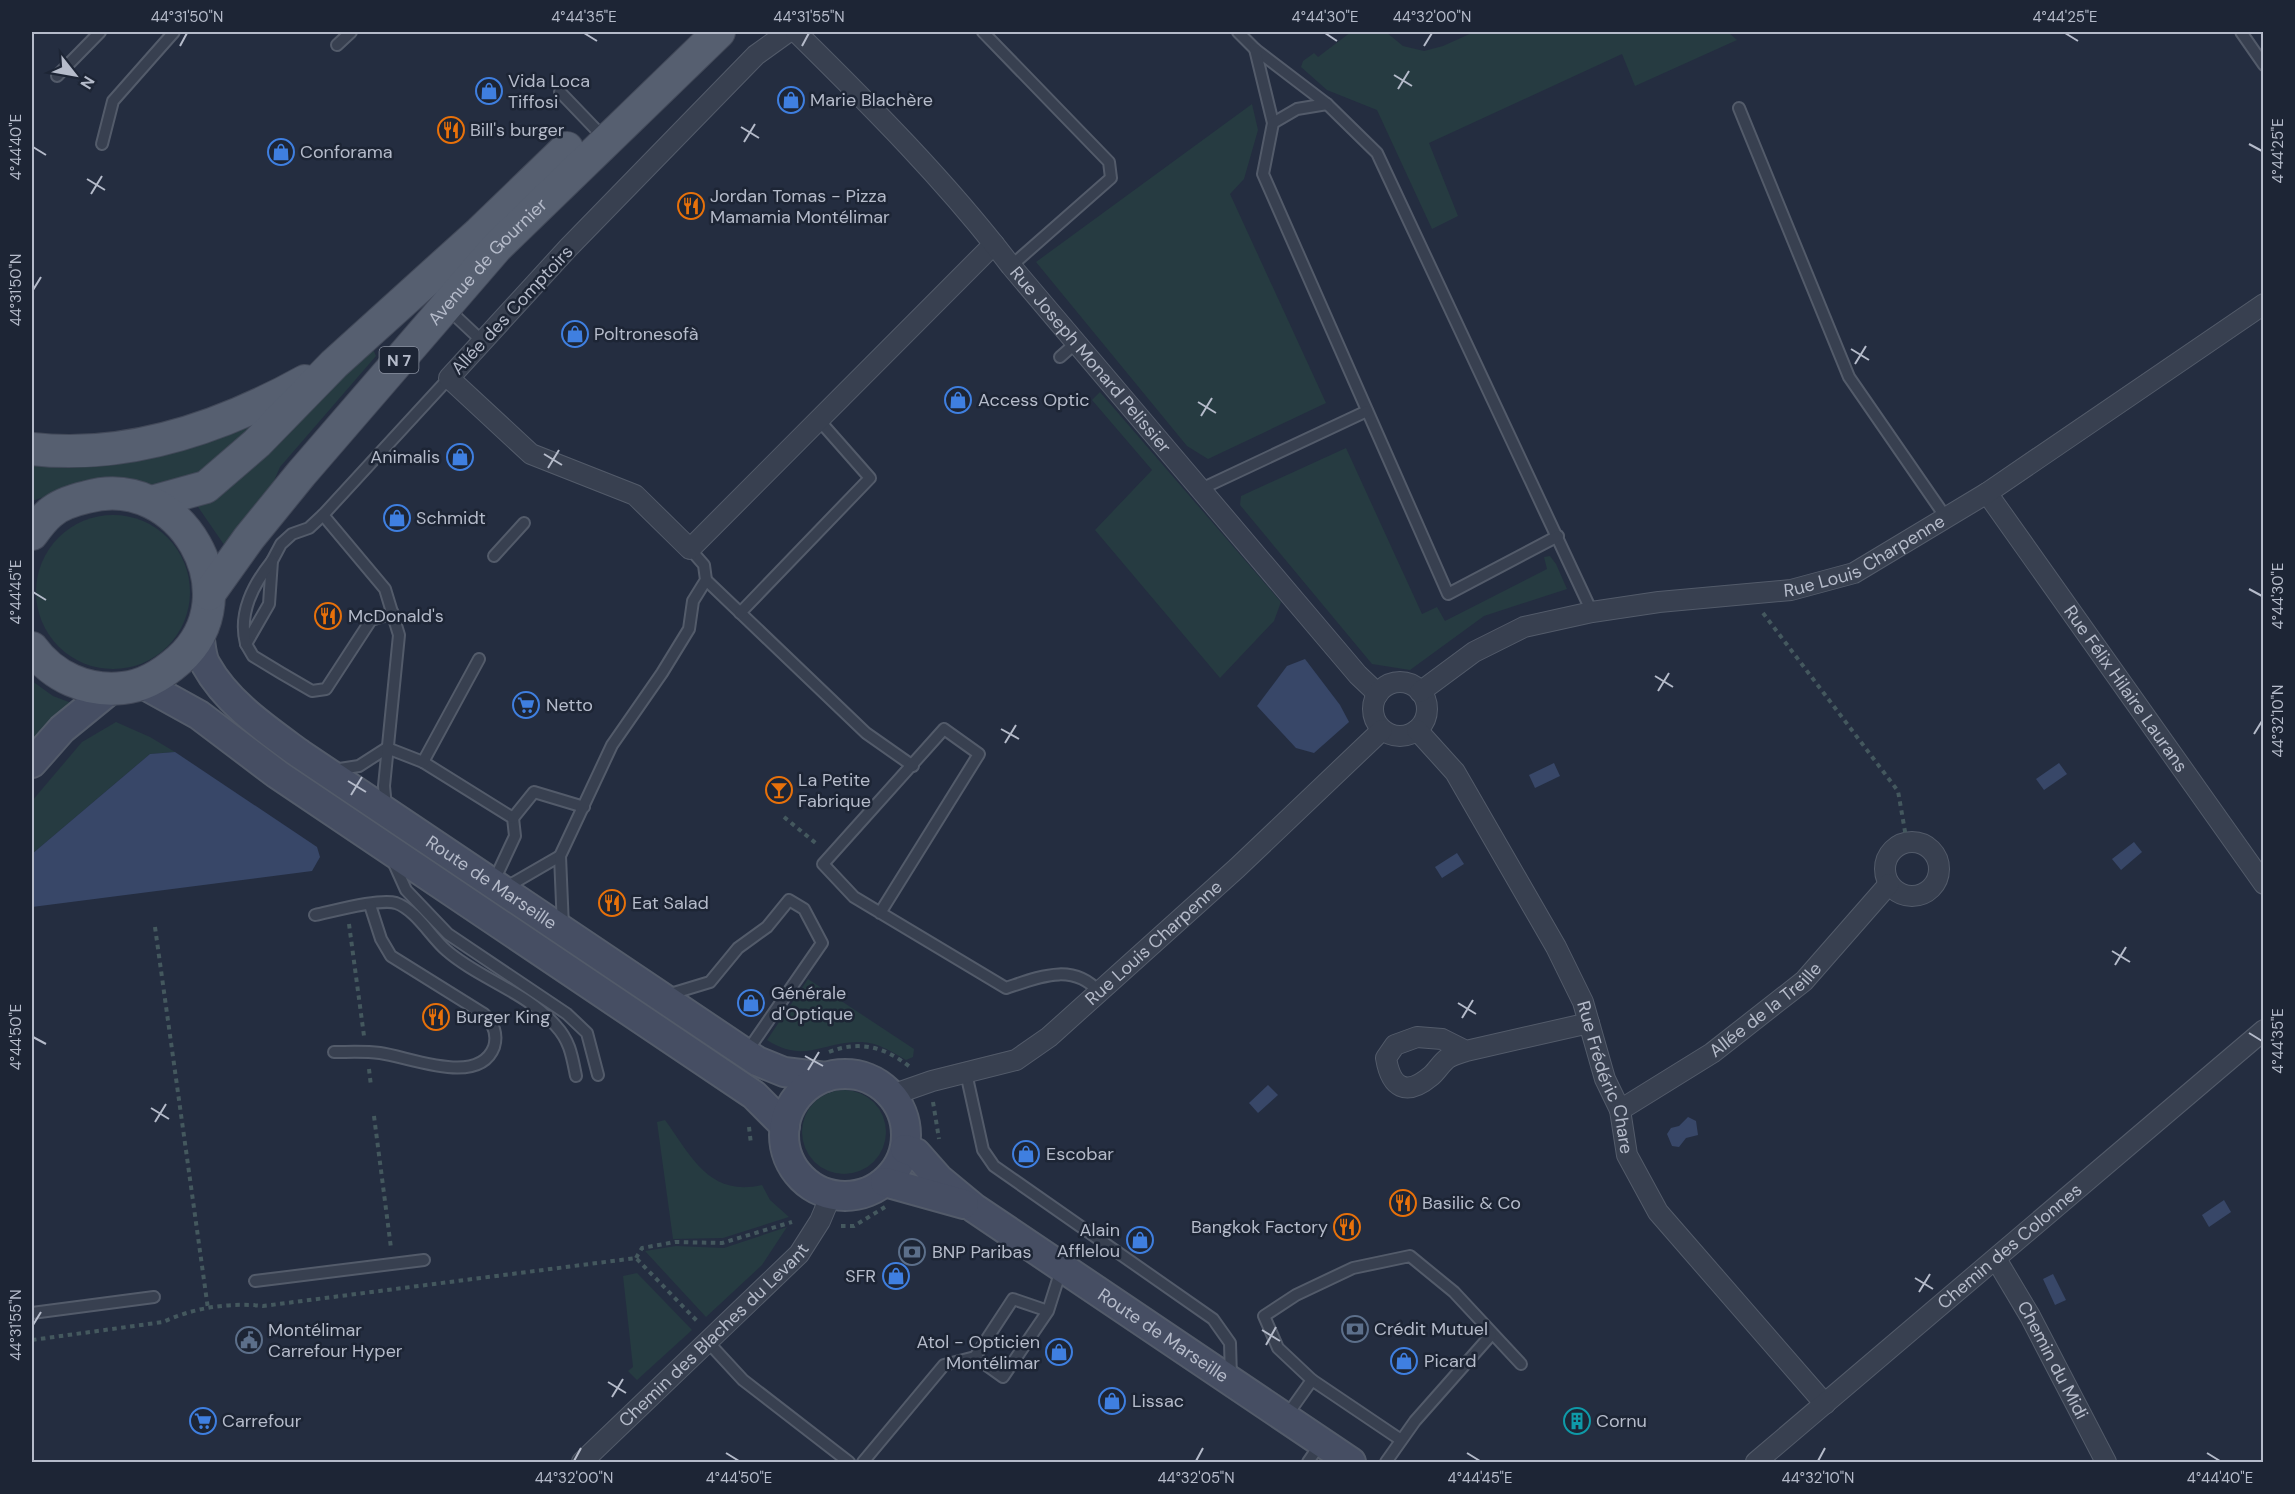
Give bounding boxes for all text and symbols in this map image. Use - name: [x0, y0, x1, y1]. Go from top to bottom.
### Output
- text: 44°31'50"N: [151, 7, 223, 27]
- text: 4°44'35"E: [551, 7, 617, 27]
- text: 44°31'55"N: [773, 7, 845, 27]
- text: 4°44'30"E: [1292, 7, 1358, 27]
- text: 44°32'00"N: [1393, 7, 1471, 27]
- text: 4°44'25"E: [2032, 7, 2098, 27]
- north arrow: [45, 45, 105, 105]
- place label: Vida Loca Tiffosi: [508, 69, 590, 114]
- text: N: [75, 72, 99, 93]
- shop icon: Vida Loca Tiffosi: [474, 76, 504, 106]
- shop icon: Marie Blachère: [776, 85, 806, 115]
- place label: Marie Blachère: [810, 88, 933, 112]
- text: 4°44'40"E: [6, 114, 26, 180]
- restaurant icon: Bill's burger: [436, 115, 466, 145]
- place label: Bill's burger: [470, 118, 565, 142]
- text: 4°44'25"E: [2268, 118, 2288, 184]
- shop icon: Conforama: [266, 137, 296, 167]
- place label: Conforama: [300, 140, 393, 164]
- place label: Jordan Tomas - Pizza Mamamia Montélimar: [710, 184, 890, 229]
- restaurant icon: Jordan Tomas - Pizza Mamamia Montélimar: [676, 191, 706, 221]
- street label: Avenue de Gournier: [423, 193, 553, 330]
- street label: Allée des Comptoirs: [446, 240, 578, 380]
- text: 44°31'50"N: [6, 254, 26, 326]
- street label: Rue Joseph Monard Pelissier: [1005, 261, 1177, 458]
- shop icon: Poltronesofà: [560, 319, 590, 349]
- place label: Poltronesofà: [594, 322, 698, 346]
- road number: N 7: [380, 347, 418, 373]
- shop icon: Access Optic: [943, 385, 973, 415]
- place label: Access Optic: [978, 388, 1090, 412]
- shop icon: Animalis: [445, 442, 475, 472]
- place label: Animalis: [370, 445, 440, 469]
- shop icon: Schmidt: [382, 503, 412, 533]
- place label: Schmidt: [416, 506, 486, 530]
- street label: Rue Louis Charpenne: [1783, 509, 1949, 603]
- text: 4°44'45"E: [6, 560, 26, 624]
- text: 4°44'30"E: [2268, 563, 2288, 629]
- restaurant icon: McDonald's: [313, 601, 343, 631]
- street label: Rue Félix Hilaire Laurans: [2058, 601, 2193, 777]
- place label: McDonald's: [348, 604, 444, 628]
- text: 44°32'10"N: [2268, 685, 2288, 757]
- supermarket icon: Netto: [511, 690, 541, 720]
- place label: Netto: [546, 693, 593, 717]
- place label: La Petite Fabrique: [798, 768, 871, 813]
- bar icon: La Petite Fabrique: [764, 775, 794, 805]
- street label: Route de Marseille: [421, 830, 561, 935]
- street label: Rue Louis Charpenne: [1080, 875, 1227, 1011]
- restaurant icon: Eat Salad: [597, 888, 627, 918]
- place label: Eat Salad: [632, 891, 709, 915]
- street label: Allée de la Treille: [1704, 957, 1827, 1063]
- place label: Générale d'Optique: [771, 981, 853, 1026]
- shop icon: Générale d'Optique: [736, 988, 766, 1018]
- street label: Rue Frédéric Chare: [1571, 998, 1639, 1156]
- restaurant icon: Burger King: [421, 1002, 451, 1032]
- text: 4°44'50"E: [6, 1004, 26, 1070]
- place label: Burger King: [456, 1005, 550, 1029]
- text: 4°44'35"E: [2268, 1008, 2288, 1074]
- shop icon: Escobar: [1011, 1139, 1041, 1169]
- place label: Escobar: [1046, 1142, 1114, 1166]
- street label: Chemin des Colonnes: [1932, 1178, 2087, 1315]
- restaurant icon: Basilic & Co: [1388, 1188, 1418, 1218]
- place label: Basilic & Co: [1422, 1191, 1521, 1215]
- restaurant icon: Bangkok Factory: [1332, 1212, 1362, 1242]
- place label: Bangkok Factory: [1191, 1215, 1328, 1239]
- place label: Alain Afflelou: [1057, 1218, 1120, 1263]
- shop icon: Alain Afflelou: [1125, 1225, 1155, 1255]
- bank icon: BNP Paribas: [897, 1237, 927, 1267]
- street label: Chemin des Blaches du Levant: [614, 1239, 815, 1432]
- place label: BNP Paribas: [932, 1240, 1031, 1264]
- shop icon: SFR: [881, 1261, 911, 1291]
- place label: SFR: [845, 1264, 876, 1288]
- street label: Route de Marseille: [1093, 1283, 1233, 1388]
- text: 44°31'55"N: [6, 1289, 26, 1361]
- street label: Chemin du Midi: [2012, 1296, 2094, 1423]
- bank icon: Crédit Mutuel: [1340, 1314, 1370, 1344]
- place label: Crédit Mutuel: [1374, 1317, 1488, 1341]
- place label: Montélimar Carrefour Hyper: [268, 1318, 403, 1363]
- public building icon: Montélimar Carrefour Hyper: [234, 1325, 264, 1355]
- place label: Atol - Opticien Montélimar: [917, 1330, 1040, 1375]
- shop icon: Atol - Opticien Montélimar: [1044, 1337, 1074, 1367]
- shop icon: Picard: [1389, 1346, 1419, 1376]
- place label: Picard: [1424, 1349, 1476, 1373]
- shop icon: Lissac: [1097, 1386, 1127, 1416]
- place label: Lissac: [1132, 1389, 1184, 1413]
- supermarket icon: Carrefour: [188, 1406, 218, 1436]
- building icon: Cornu: [1562, 1406, 1592, 1436]
- place label: Carrefour: [222, 1409, 302, 1433]
- place label: Cornu: [1596, 1409, 1647, 1433]
- text: 44°32'00"N: [535, 1468, 613, 1488]
- text: 4°44'50"E: [706, 1468, 772, 1488]
- text: 44°32'05"N: [1157, 1468, 1235, 1488]
- text: 4°44'45"E: [1448, 1468, 1512, 1488]
- text: 44°32'10"N: [1782, 1468, 1854, 1488]
- text: 4°44'40"E: [2187, 1468, 2253, 1488]

